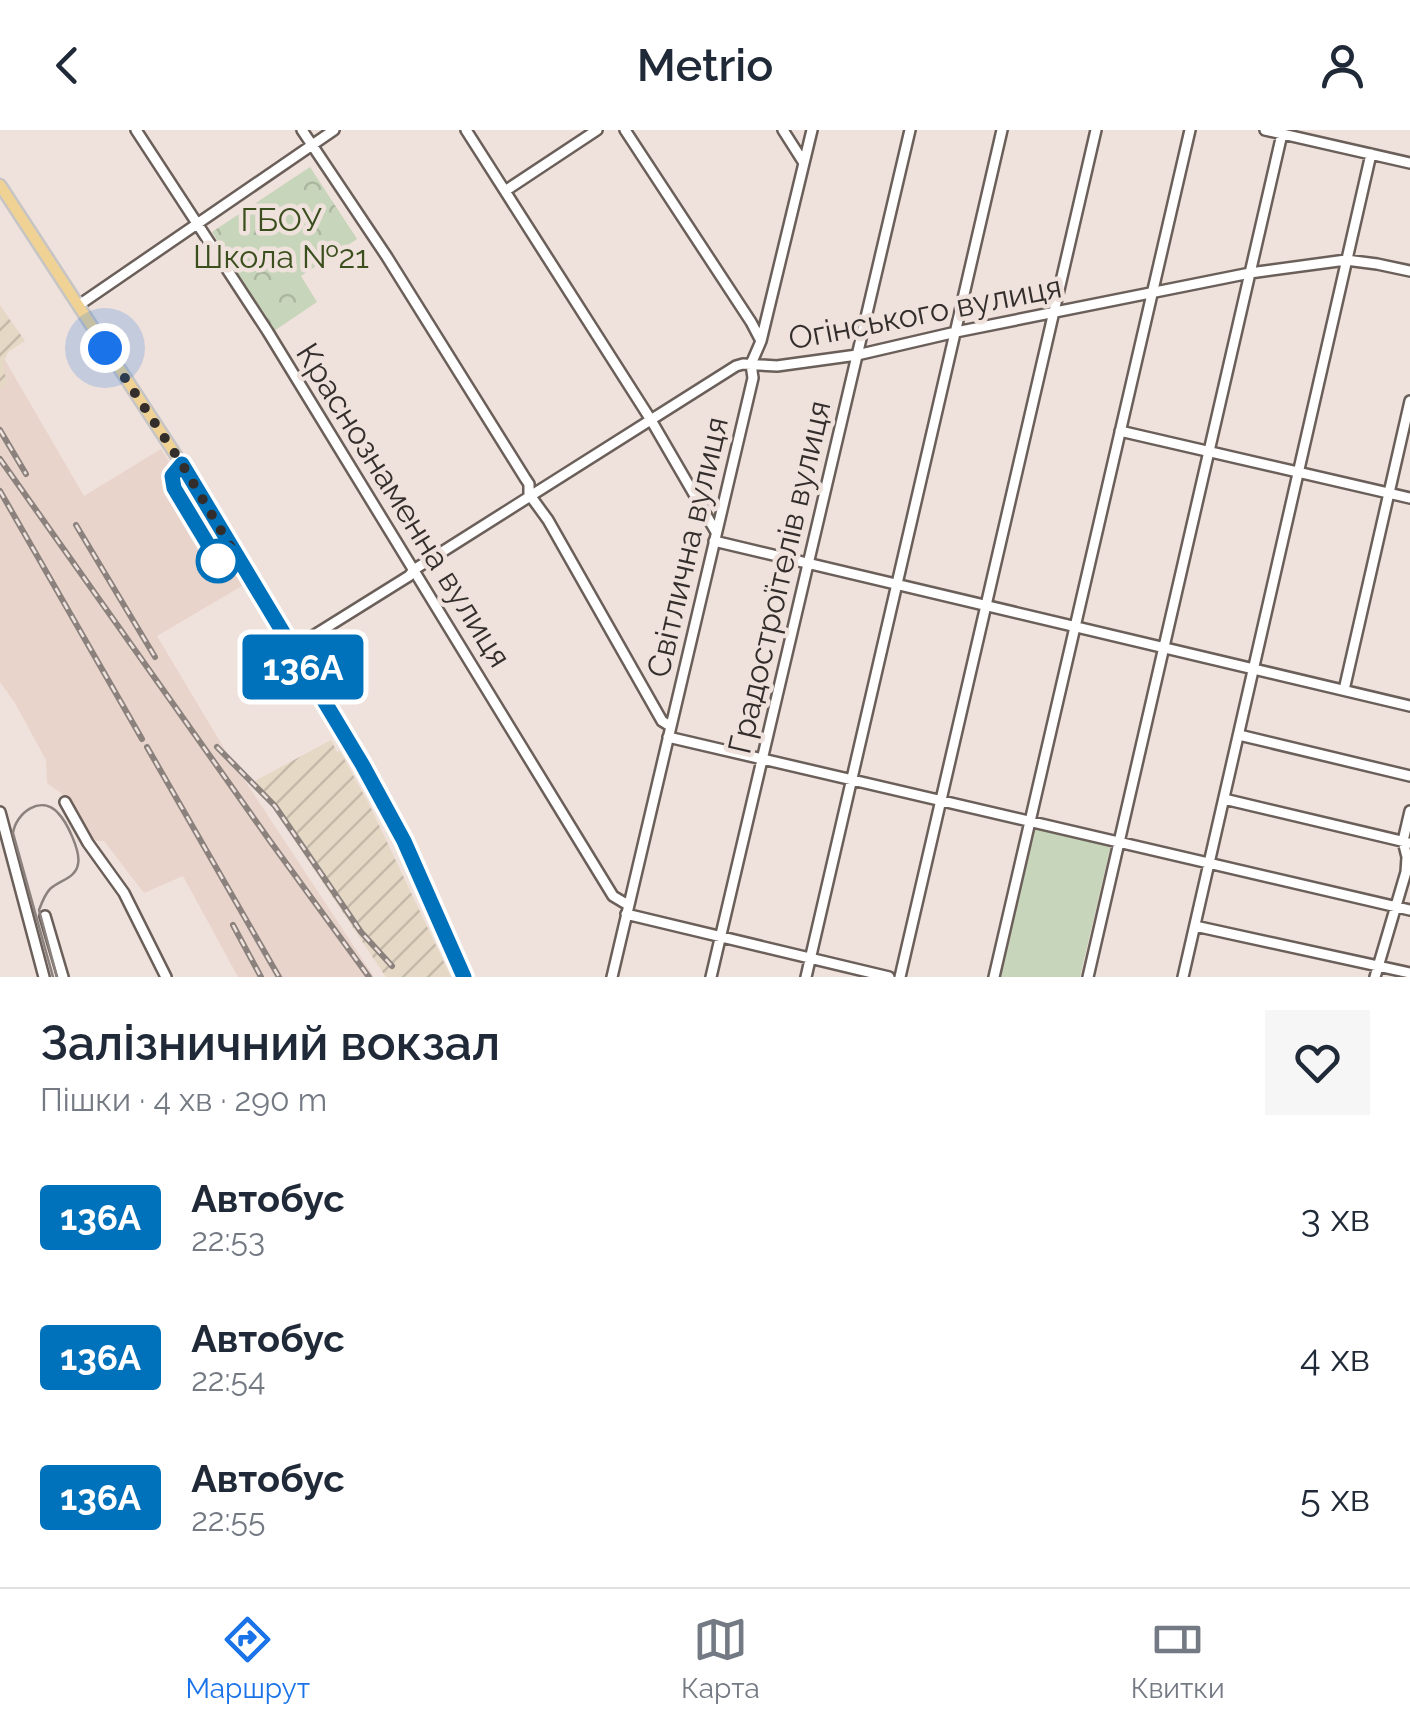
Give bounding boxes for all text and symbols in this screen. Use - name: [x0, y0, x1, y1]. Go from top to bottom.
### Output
- icon: back: [40, 38, 95, 93]
- icon: person: [1315, 38, 1370, 93]
- text: Metrio: [637, 39, 773, 92]
- park label: ГБОУ Школа №21: [193, 201, 369, 275]
- street label: Огінського вулиця: [785, 267, 1065, 357]
- your location: [80, 323, 130, 373]
- street label: Краснознаменна вулиця: [289, 336, 519, 674]
- street label: Градостроїтелiв вулиця: [720, 397, 838, 757]
- street label: Світлична вулиця: [639, 413, 735, 681]
- unlabelled marker: [197, 540, 239, 582]
- line badge: 136А: [233, 634, 373, 700]
- text: 136А: [262, 647, 344, 688]
- button: heart: [1265, 1010, 1370, 1115]
- text: Залізничний вокзал: [40, 1015, 500, 1071]
- text: Пішки · 4 хв · 290 m: [40, 1081, 327, 1118]
- text: Автобус: [191, 1176, 345, 1221]
- text: 3 хв: [1301, 1195, 1370, 1240]
- text: 136А: [60, 1197, 141, 1238]
- text: 22:53: [191, 1221, 265, 1258]
- text: Автобус: [191, 1316, 345, 1361]
- text: 4 хв: [1300, 1335, 1370, 1380]
- text: 136А: [60, 1337, 141, 1378]
- text: 22:54: [191, 1361, 265, 1398]
- text: Автобус: [191, 1456, 345, 1501]
- text: 5 хв: [1300, 1475, 1370, 1520]
- text: 136А: [60, 1477, 141, 1518]
- text: 22:55: [191, 1501, 265, 1538]
- tab: Маршрут: [185, 1612, 310, 1705]
- tab: Карта: [681, 1612, 760, 1705]
- tab: Квитки: [1131, 1612, 1225, 1705]

